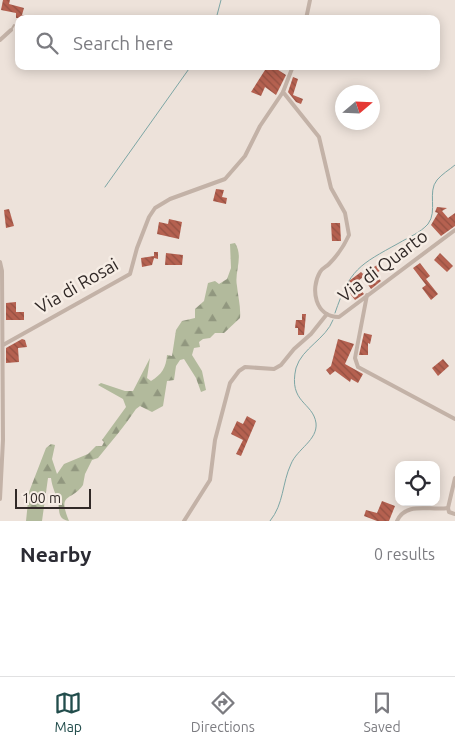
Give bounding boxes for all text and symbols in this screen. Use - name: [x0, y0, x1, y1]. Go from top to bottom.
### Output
- search box: [15, 15, 440, 70]
- icon: search: [33, 29, 61, 57]
- text: Search here: [73, 32, 173, 54]
- north arrow: [335, 85, 380, 130]
- street label: Via di Quarto: [334, 225, 432, 306]
- street label: Via di Rosai: [32, 253, 121, 317]
- map controls: [395, 461, 440, 506]
- button: locate: [395, 461, 440, 506]
- scale bar: [15, 486, 91, 509]
- text: 100 m: [22, 490, 61, 506]
- text: Nearby: [20, 542, 91, 566]
- text: 0 results: [374, 545, 435, 563]
- tab: Map: [54, 689, 82, 735]
- tab: Directions: [191, 689, 255, 735]
- tab: Saved: [363, 689, 401, 735]

